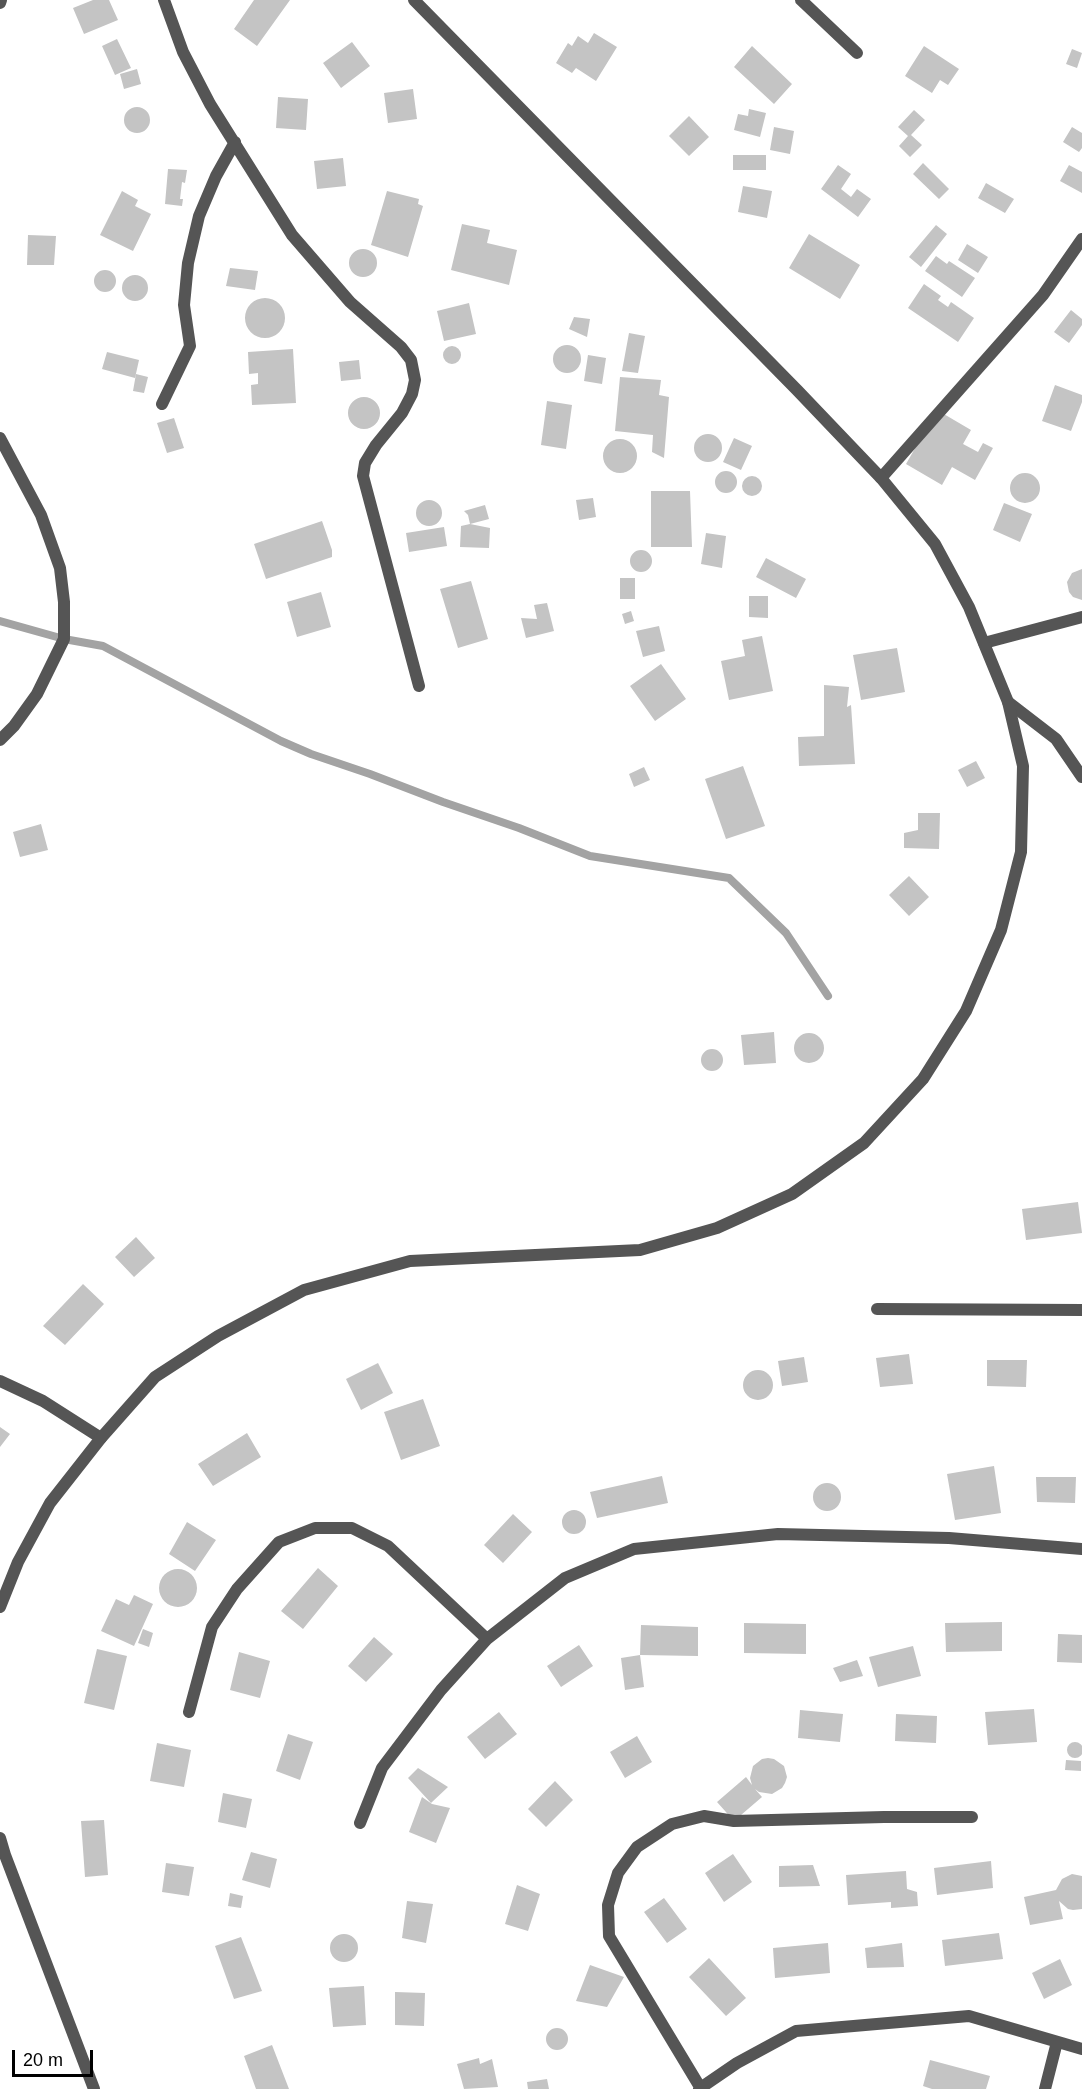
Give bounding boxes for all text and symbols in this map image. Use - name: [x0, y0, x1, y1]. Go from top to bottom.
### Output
- scale bar: [15, 2038, 96, 2076]
- text: 20 m: [23, 2050, 63, 2070]

